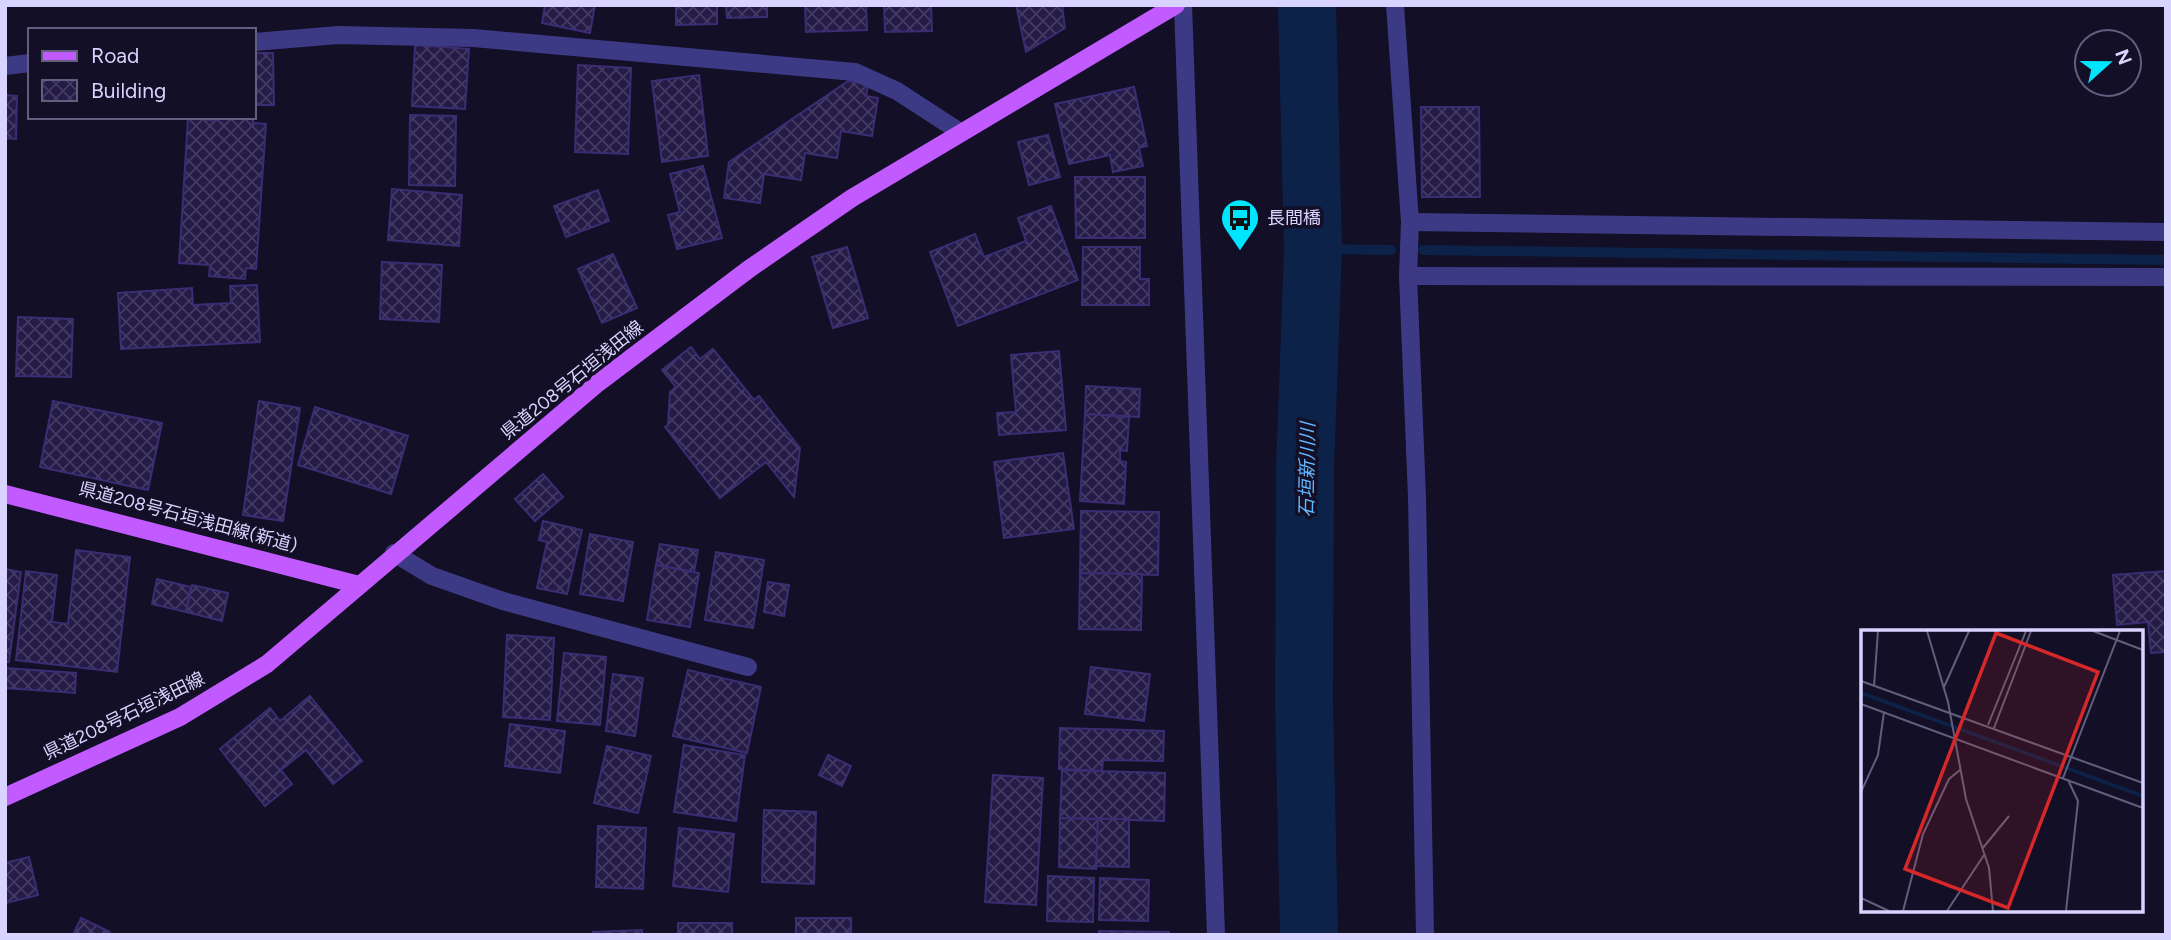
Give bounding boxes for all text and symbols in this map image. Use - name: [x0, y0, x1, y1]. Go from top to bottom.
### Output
- legend: [28, 28, 256, 119]
- north arrow: [2073, 28, 2143, 98]
- text: Road: [91, 43, 139, 68]
- text: N: [2110, 46, 2137, 68]
- text: Building: [91, 78, 166, 103]
- bus stop icon: 長間橋: [1219, 197, 1261, 252]
- place label: 長間橋: [1267, 207, 1321, 229]
- street label: 県道208号石垣浅田線: [496, 316, 648, 444]
- water label: 石垣新川川: [1295, 420, 1319, 518]
- street label: 県道208号石垣浅田線(新道): [76, 477, 300, 557]
- inset map: [1861, 630, 2143, 912]
- street label: 県道208号石垣浅田線: [40, 667, 208, 765]

